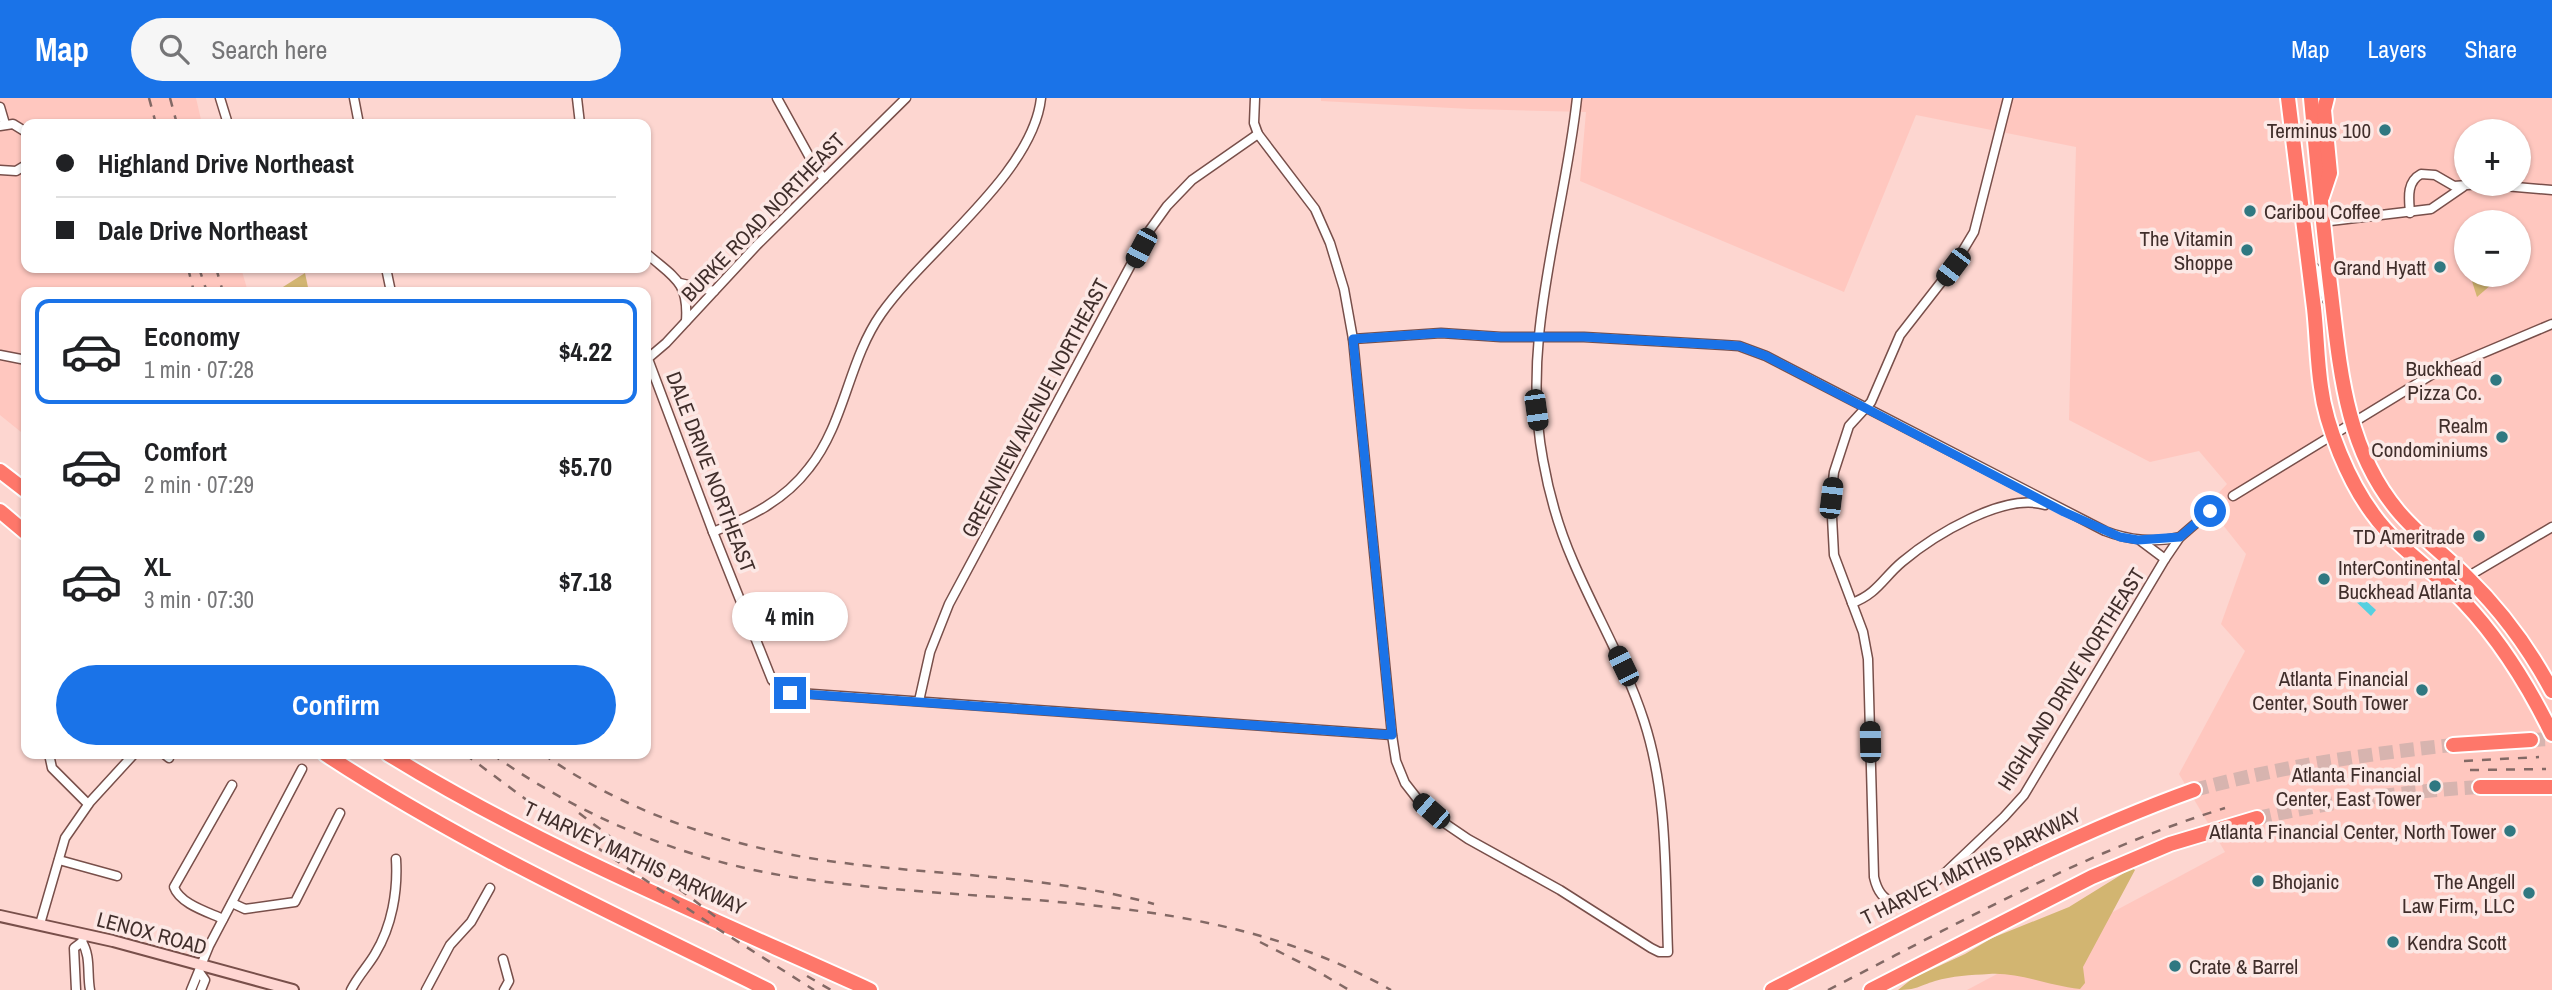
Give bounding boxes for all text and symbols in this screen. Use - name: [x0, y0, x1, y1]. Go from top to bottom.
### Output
- search box: [131, 18, 621, 81]
- text: Map: [35, 27, 89, 71]
- icon: search: [155, 30, 193, 68]
- text: Search here: [211, 32, 327, 67]
- text: Map: [2291, 33, 2329, 65]
- text: Layers: [2367, 33, 2426, 65]
- text: Share: [2464, 33, 2517, 65]
- place label: Terminus 100: [2267, 116, 2371, 145]
- map controls: [2454, 119, 2531, 287]
- button: +: [2454, 119, 2531, 196]
- marker: Terminus 100: [2377, 122, 2393, 138]
- street label: BURKE ROAD NORTHEAST: [675, 126, 852, 308]
- text: Highland Drive Northeast: [98, 146, 354, 181]
- place label: Caribou Coffee: [2264, 197, 2381, 226]
- marker: Caribou Coffee: [2242, 203, 2258, 219]
- button: −: [2454, 210, 2531, 287]
- text: Dale Drive Northeast: [98, 213, 308, 248]
- place label: The Vitamin Shoppe: [2139, 224, 2233, 277]
- car: [1122, 225, 1161, 271]
- marker: The Vitamin Shoppe: [2239, 242, 2255, 258]
- car: [1932, 244, 1975, 290]
- place label: Grand Hyatt: [2333, 253, 2426, 282]
- marker: Grand Hyatt: [2432, 259, 2448, 275]
- street label: GREENVIEW AVENUE NORTHEAST: [954, 273, 1116, 543]
- text: Economy: [144, 319, 240, 354]
- icon: car: [60, 320, 123, 383]
- text: $4.22: [559, 334, 612, 369]
- text: 1 min · 07:28: [144, 354, 254, 385]
- place label: Buckhead Pizza Co.: [2405, 354, 2482, 407]
- street label: DALE DRIVE NORTHEAST: [659, 367, 763, 577]
- marker: Buckhead Pizza Co.: [2488, 372, 2504, 388]
- car: [1523, 388, 1550, 432]
- place label: Realm Condominiums: [2371, 411, 2488, 464]
- marker: Realm Condominiums: [2494, 429, 2510, 445]
- text: Comfort: [144, 434, 227, 469]
- icon: car: [60, 435, 123, 498]
- text: $5.70: [559, 449, 612, 484]
- text: 2 min · 07:29: [144, 469, 254, 500]
- car: [1819, 476, 1844, 520]
- route start: [2194, 495, 2226, 527]
- place label: TD Ameritrade: [2353, 522, 2465, 551]
- marker: TD Ameritrade: [2471, 528, 2487, 544]
- text: XL: [144, 549, 171, 584]
- icon: car: [60, 550, 123, 613]
- place label: InterContinental Buckhead Atlanta: [2338, 553, 2472, 606]
- street label: HIGHLAND DRIVE NORTHEAST: [1991, 562, 2152, 796]
- text: $7.18: [559, 564, 612, 599]
- marker: InterContinental Buckhead Atlanta: [2316, 571, 2332, 587]
- text: 3 min · 07:30: [144, 584, 254, 615]
- callout: 4 min: [732, 592, 848, 640]
- text: 4 min: [765, 601, 815, 632]
- car: [1605, 643, 1642, 689]
- place label: Atlanta Financial Center, South Tower: [2252, 664, 2408, 717]
- button: Confirm: [56, 665, 616, 745]
- route end: [774, 677, 806, 709]
- marker: Atlanta Financial Center, South Tower: [2414, 682, 2430, 698]
- car: [1860, 721, 1881, 763]
- place label: Atlanta Financial Center, East Tower: [2276, 760, 2421, 813]
- marker: Atlanta Financial Center, East Tower: [2427, 778, 2443, 794]
- car: [1409, 789, 1454, 833]
- street label: T HARVEY MATHIS PARKWAY: [519, 794, 751, 922]
- street label: T HARVEY MATHIS PARKWAY: [1856, 800, 2086, 932]
- place label: Atlanta Financial Center, North Tower: [2208, 817, 2496, 846]
- marker: Atlanta Financial Center, North Tower: [2502, 823, 2518, 839]
- place label: Bhojanic: [2272, 867, 2339, 896]
- place label: The Angell Law Firm, LLC: [2402, 867, 2515, 920]
- marker: Bhojanic: [2250, 873, 2266, 889]
- marker: The Angell Law Firm, LLC: [2521, 885, 2537, 901]
- street label: LENOX ROAD: [94, 904, 210, 962]
- place label: Kendra Scott: [2407, 928, 2507, 957]
- marker: Kendra Scott: [2385, 934, 2401, 950]
- place label: Crate & Barrel: [2189, 952, 2298, 981]
- marker: Crate & Barrel: [2167, 958, 2183, 974]

